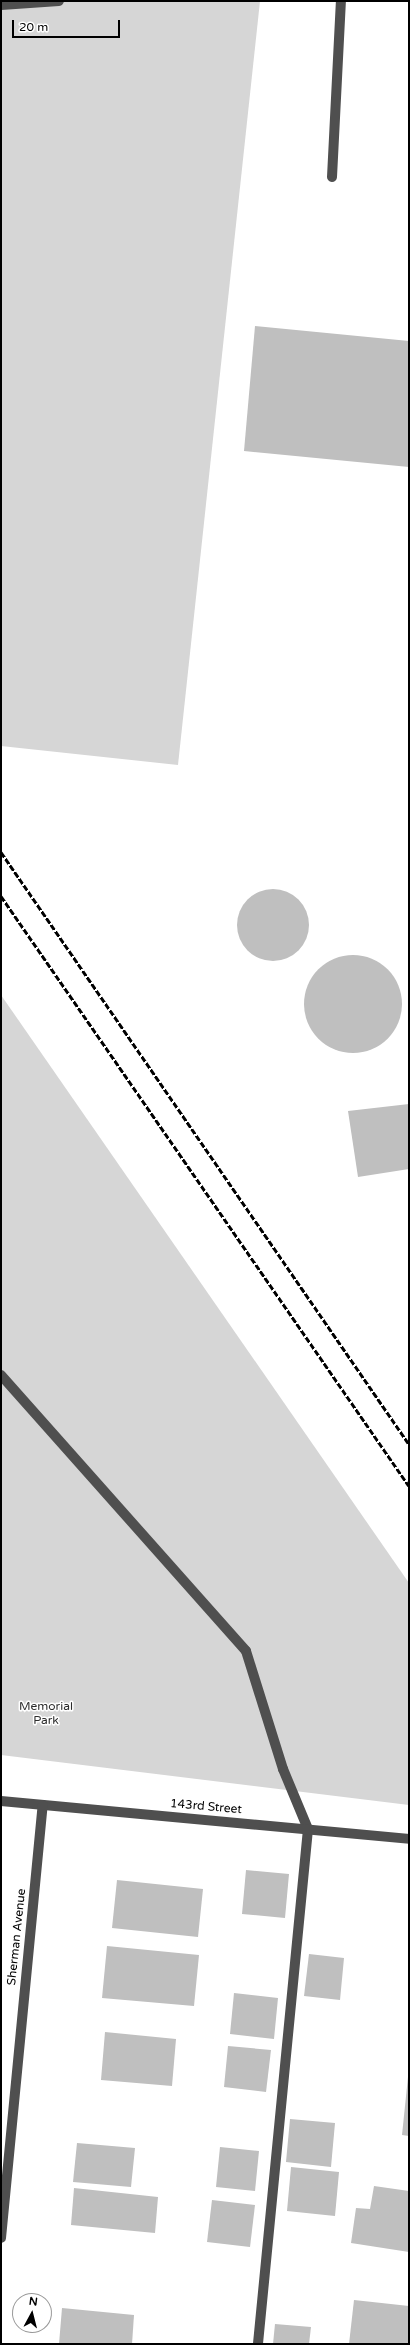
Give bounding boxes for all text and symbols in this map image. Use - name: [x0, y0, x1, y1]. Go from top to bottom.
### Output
- scale bar: [14, 12, 122, 38]
- text: 20 m: [19, 20, 48, 34]
- park label: Memorial Park: [19, 1700, 73, 1728]
- street label: 143rd Street: [170, 1797, 242, 1817]
- street label: Sherman Avenue: [5, 1888, 29, 1986]
- north arrow: [12, 2293, 52, 2333]
- text: N: [28, 2295, 39, 2309]

